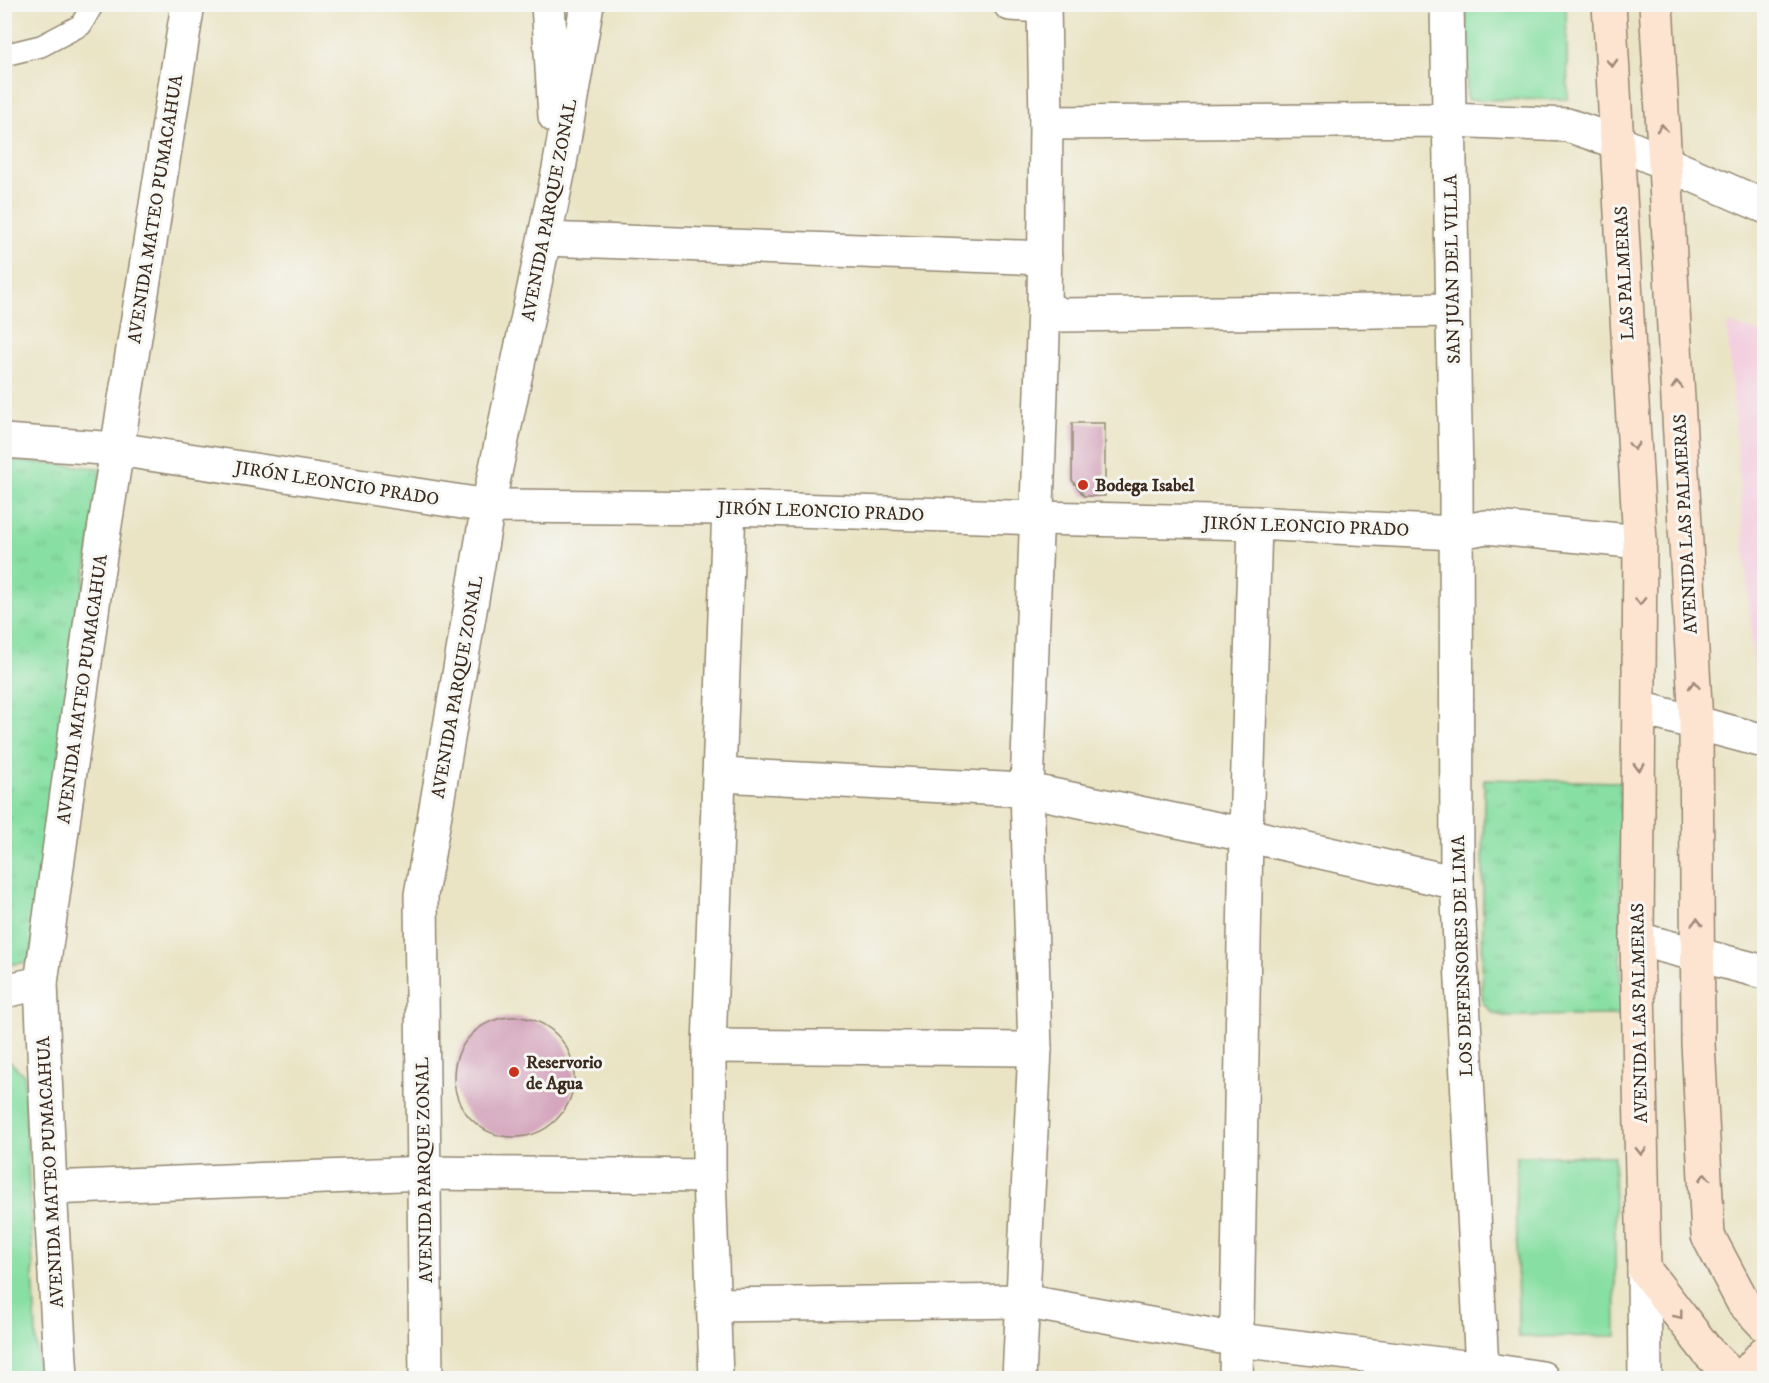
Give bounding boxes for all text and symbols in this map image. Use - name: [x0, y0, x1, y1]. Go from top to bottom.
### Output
- one-way arrow: [1606, 58, 1619, 67]
- street label: AVENIDA MATEO PUMACAHUA: [124, 73, 188, 345]
- street label: AVENIDA PARQUE ZONAL: [518, 97, 582, 323]
- one-way arrow: [1656, 123, 1669, 132]
- street label: SAN JUAN DEL VILLA: [1440, 173, 1466, 364]
- street label: LAS PALMERAS: [1610, 205, 1640, 341]
- one-way arrow: [1670, 381, 1683, 390]
- street label: AVENIDA LAS PALMERAS: [1669, 413, 1703, 635]
- one-way arrow: [1628, 442, 1641, 451]
- street label: JIRÓN LEONCIO PRADO: [231, 457, 440, 511]
- place label: Bodega Isabel: [1095, 475, 1195, 497]
- marker: Bodega Isabel: [1076, 478, 1090, 492]
- street label: JIRÓN LEONCIO PRADO: [715, 497, 924, 527]
- street label: JIRÓN LEONCIO PRADO: [1200, 512, 1409, 542]
- street label: AVENIDA MATEO PUMACAHUA: [53, 552, 113, 825]
- street label: AVENIDA PARQUE ZONAL: [428, 574, 488, 800]
- one-way arrow: [1634, 596, 1646, 605]
- one-way arrow: [1687, 680, 1700, 689]
- one-way arrow: [1633, 762, 1645, 771]
- street label: LOS DEFENSORES DE LIMA: [1448, 834, 1478, 1077]
- street label: AVENIDA LAS PALMERAS: [1627, 903, 1653, 1123]
- one-way arrow: [1691, 917, 1703, 926]
- street label: AVENIDA MATEO PUMACAHUA: [33, 1035, 69, 1308]
- place label: Reservorio de Agua: [526, 1052, 603, 1095]
- street label: AVENIDA PARQUE ZONAL: [412, 1057, 438, 1283]
- marker: Reservorio de Agua: [507, 1065, 521, 1079]
- one-way arrow: [1635, 1146, 1648, 1155]
- one-way arrow: [1699, 1173, 1712, 1182]
- one-way arrow: [1672, 1308, 1683, 1319]

